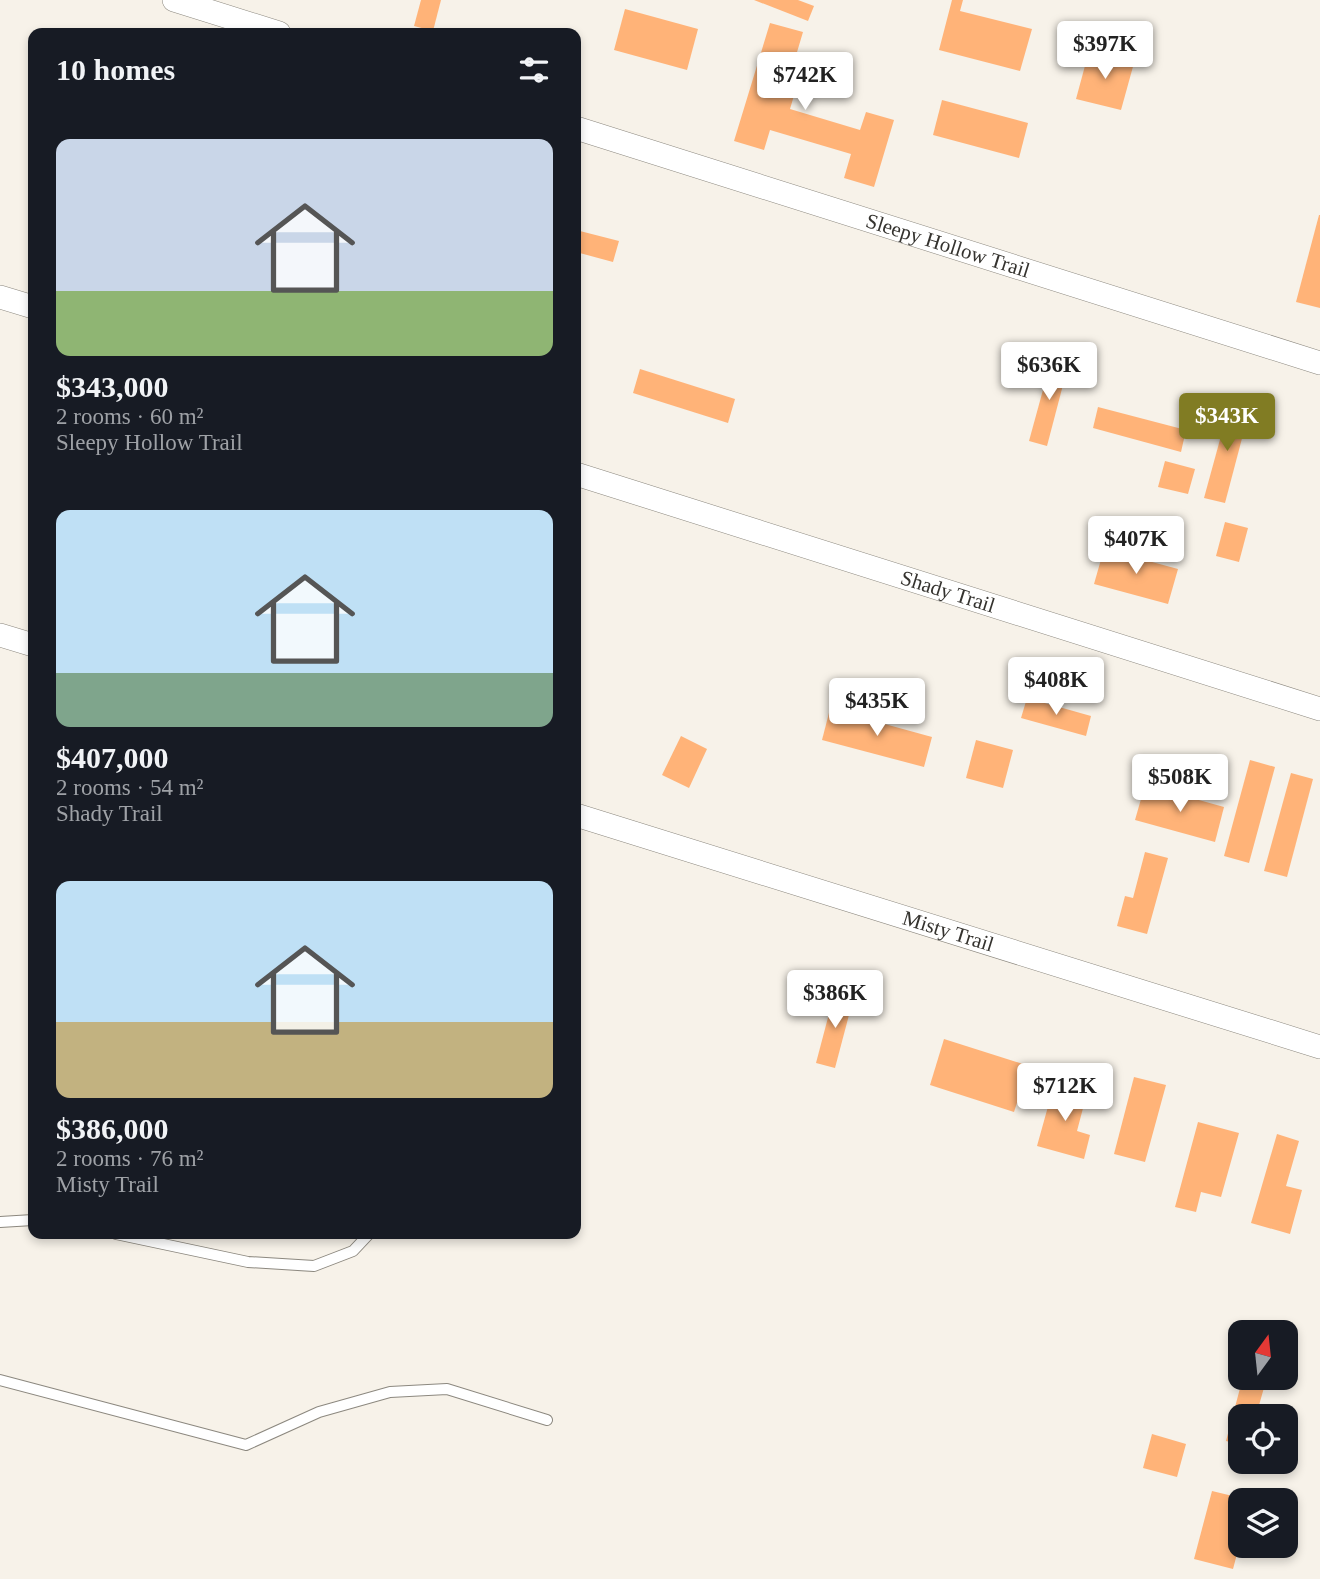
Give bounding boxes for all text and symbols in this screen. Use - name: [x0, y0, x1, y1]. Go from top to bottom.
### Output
- pin: $397K: [1056, 22, 1154, 81]
- text: $397K: [1073, 31, 1137, 56]
- icon: filters: [515, 51, 553, 89]
- pin: $742K: [756, 52, 854, 112]
- text: 10 homes: [56, 53, 175, 86]
- text: $742K: [773, 62, 837, 87]
- icon: home: [242, 185, 368, 311]
- street label: Sleepy Hollow Trail: [863, 208, 1033, 283]
- pin: $636K: [1000, 342, 1098, 402]
- text: $636K: [1017, 352, 1081, 377]
- text: $343,000: [56, 370, 169, 403]
- pin: $343K: [1178, 393, 1276, 453]
- text: $343K: [1195, 403, 1259, 428]
- text: 2 rooms · 60 m²: [56, 404, 203, 429]
- text: Sleepy Hollow Trail: [56, 430, 243, 455]
- pin: $407K: [1087, 516, 1185, 576]
- text: $407K: [1104, 526, 1168, 551]
- icon: home: [242, 556, 368, 682]
- street label: Shady Trail: [898, 565, 998, 618]
- pin: $408K: [1007, 658, 1105, 717]
- text: $408K: [1024, 667, 1088, 692]
- pin: $435K: [828, 678, 926, 738]
- text: $435K: [845, 688, 909, 713]
- text: $407,000: [56, 741, 169, 774]
- pin: $508K: [1131, 754, 1229, 814]
- text: $508K: [1148, 764, 1212, 789]
- text: 2 rooms · 54 m²: [56, 775, 203, 800]
- text: Shady Trail: [56, 801, 163, 826]
- street label: Misty Trail: [900, 906, 997, 957]
- icon: home: [242, 927, 368, 1053]
- pin: $386K: [786, 970, 884, 1030]
- text: $386K: [803, 980, 867, 1005]
- pin: $712K: [1016, 1064, 1114, 1123]
- text: $712K: [1033, 1073, 1097, 1098]
- text: $386,000: [56, 1112, 169, 1145]
- text: 2 rooms · 76 m²: [56, 1146, 203, 1171]
- text: Misty Trail: [56, 1172, 159, 1197]
- north arrow: [1228, 1320, 1298, 1390]
- map controls: [1228, 1320, 1298, 1558]
- button: locate: [1228, 1404, 1298, 1474]
- button: layers: [1228, 1488, 1298, 1558]

